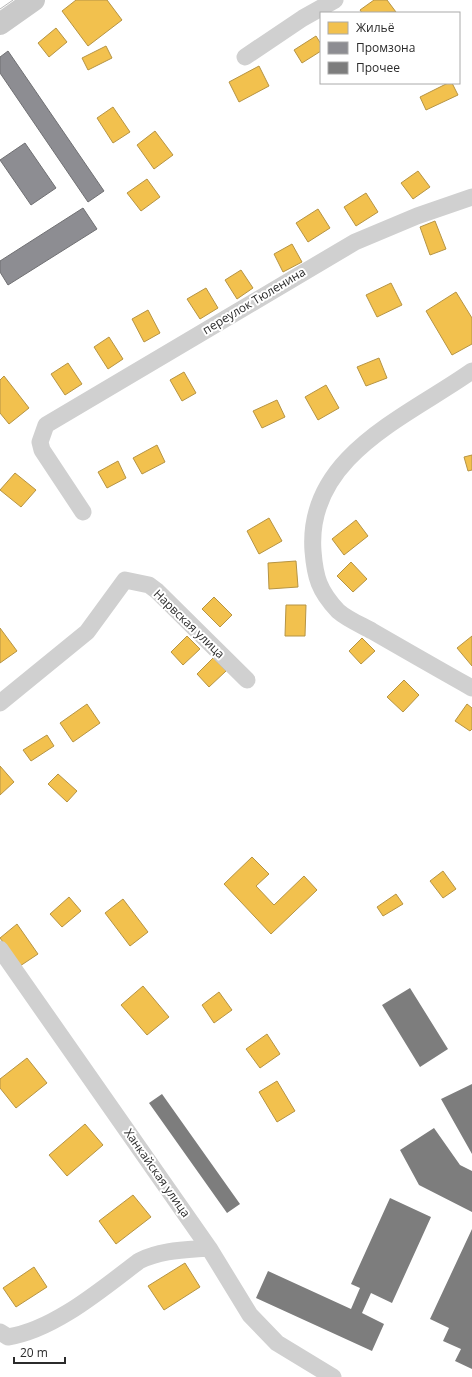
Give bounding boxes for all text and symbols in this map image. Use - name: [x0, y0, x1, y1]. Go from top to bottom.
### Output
- legend: [320, 12, 460, 84]
- text: Жильё: [356, 19, 395, 36]
- text: Промзона: [356, 39, 415, 56]
- text: Прочее: [356, 59, 400, 76]
- street label: переулок Тюленина: [199, 263, 308, 338]
- street label: Нарвская улица: [150, 585, 229, 662]
- street label: Ханкайская улица: [120, 1125, 194, 1220]
- scale bar: [14, 1339, 65, 1365]
- text: 20 m: [20, 1344, 48, 1361]

